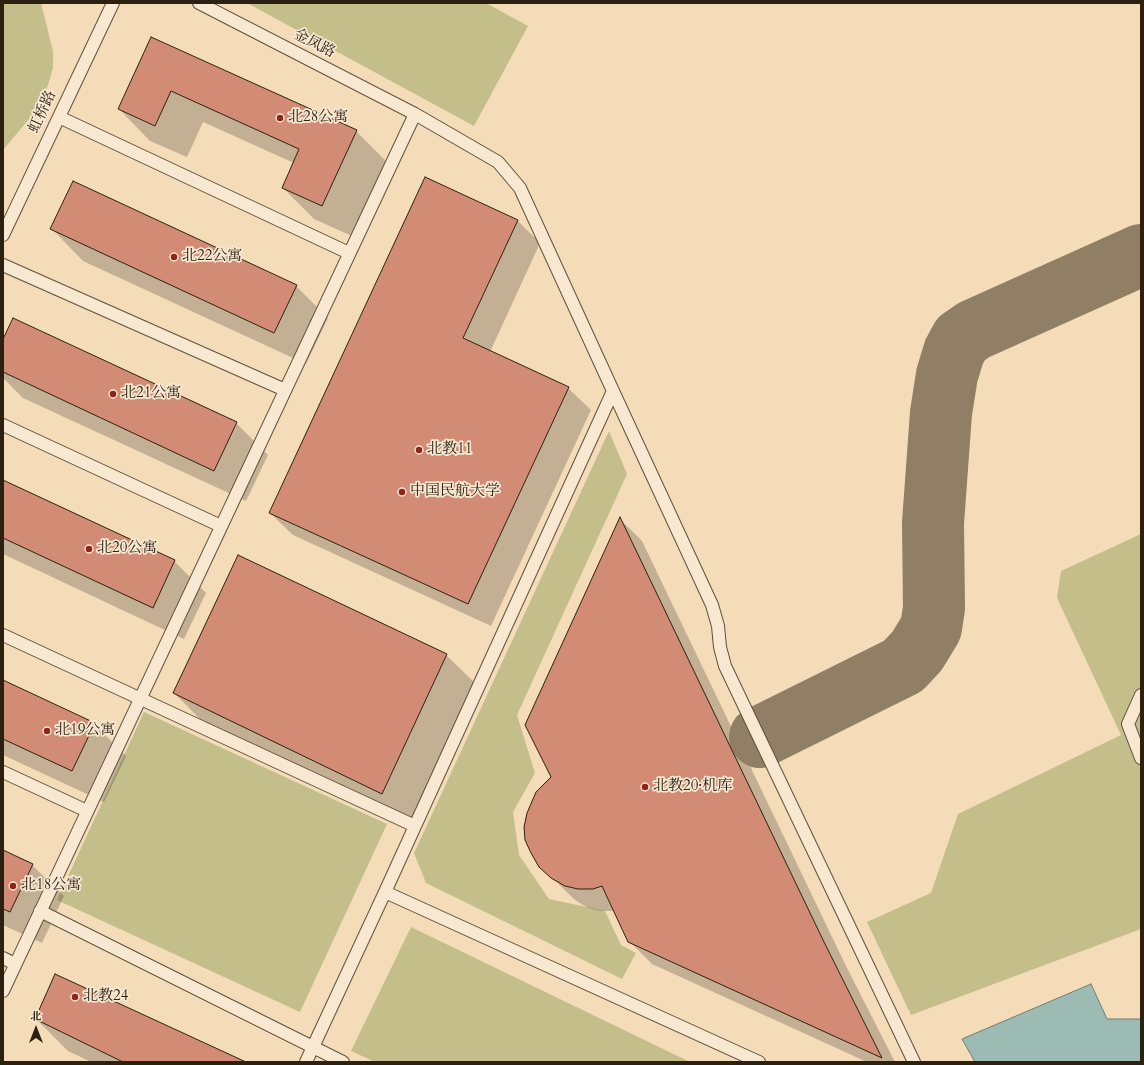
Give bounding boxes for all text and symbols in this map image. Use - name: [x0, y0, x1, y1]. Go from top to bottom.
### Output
- street label: 金凤路: [290, 26, 338, 62]
- street label: 虹桥路: [25, 88, 61, 136]
- place label: 北28公寓: [288, 109, 348, 127]
- marker: 北28公寓: [275, 113, 285, 123]
- place label: 北22公寓: [182, 248, 242, 266]
- marker: 北22公寓: [169, 252, 179, 262]
- place label: 北21公寓: [121, 385, 181, 403]
- marker: 北21公寓: [108, 389, 118, 399]
- place label: 北教11: [427, 441, 472, 459]
- marker: 北教11: [414, 445, 424, 455]
- place label: 中国民航大学: [410, 483, 500, 501]
- marker: 中国民航大学: [397, 487, 407, 497]
- place label: 北20公寓: [97, 540, 157, 558]
- marker: 北20公寓: [84, 544, 94, 554]
- place label: 北19公寓: [55, 722, 115, 740]
- marker: 北19公寓: [42, 726, 52, 736]
- place label: 北教20·机库: [653, 778, 732, 796]
- marker: 北教20·机库: [640, 782, 650, 792]
- place label: 北18公寓: [21, 877, 81, 895]
- marker: 北18公寓: [8, 881, 18, 891]
- place label: 北教24: [83, 988, 128, 1006]
- marker: 北教24: [70, 992, 80, 1002]
- north arrow: [16, 1009, 56, 1049]
- text: 北: [31, 1009, 42, 1024]

